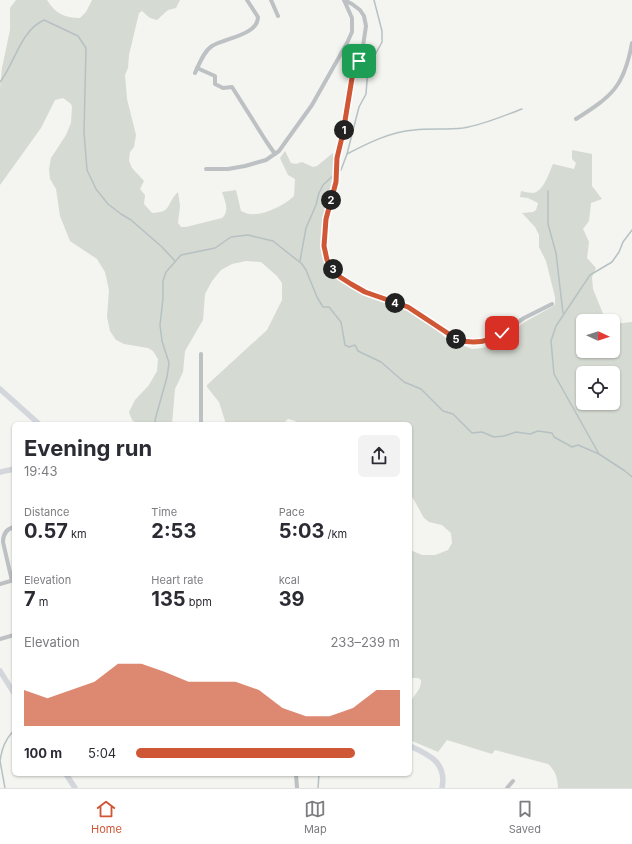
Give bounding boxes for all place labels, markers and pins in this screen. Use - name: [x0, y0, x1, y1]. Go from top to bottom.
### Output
- pin: [342, 44, 376, 78]
- pin: 1: [334, 120, 354, 140]
- pin: 2: [321, 190, 341, 210]
- pin: 3: [323, 259, 343, 279]
- pin: 4: [385, 293, 405, 313]
- pin: [485, 316, 519, 350]
- pin: 5: [446, 329, 466, 349]

